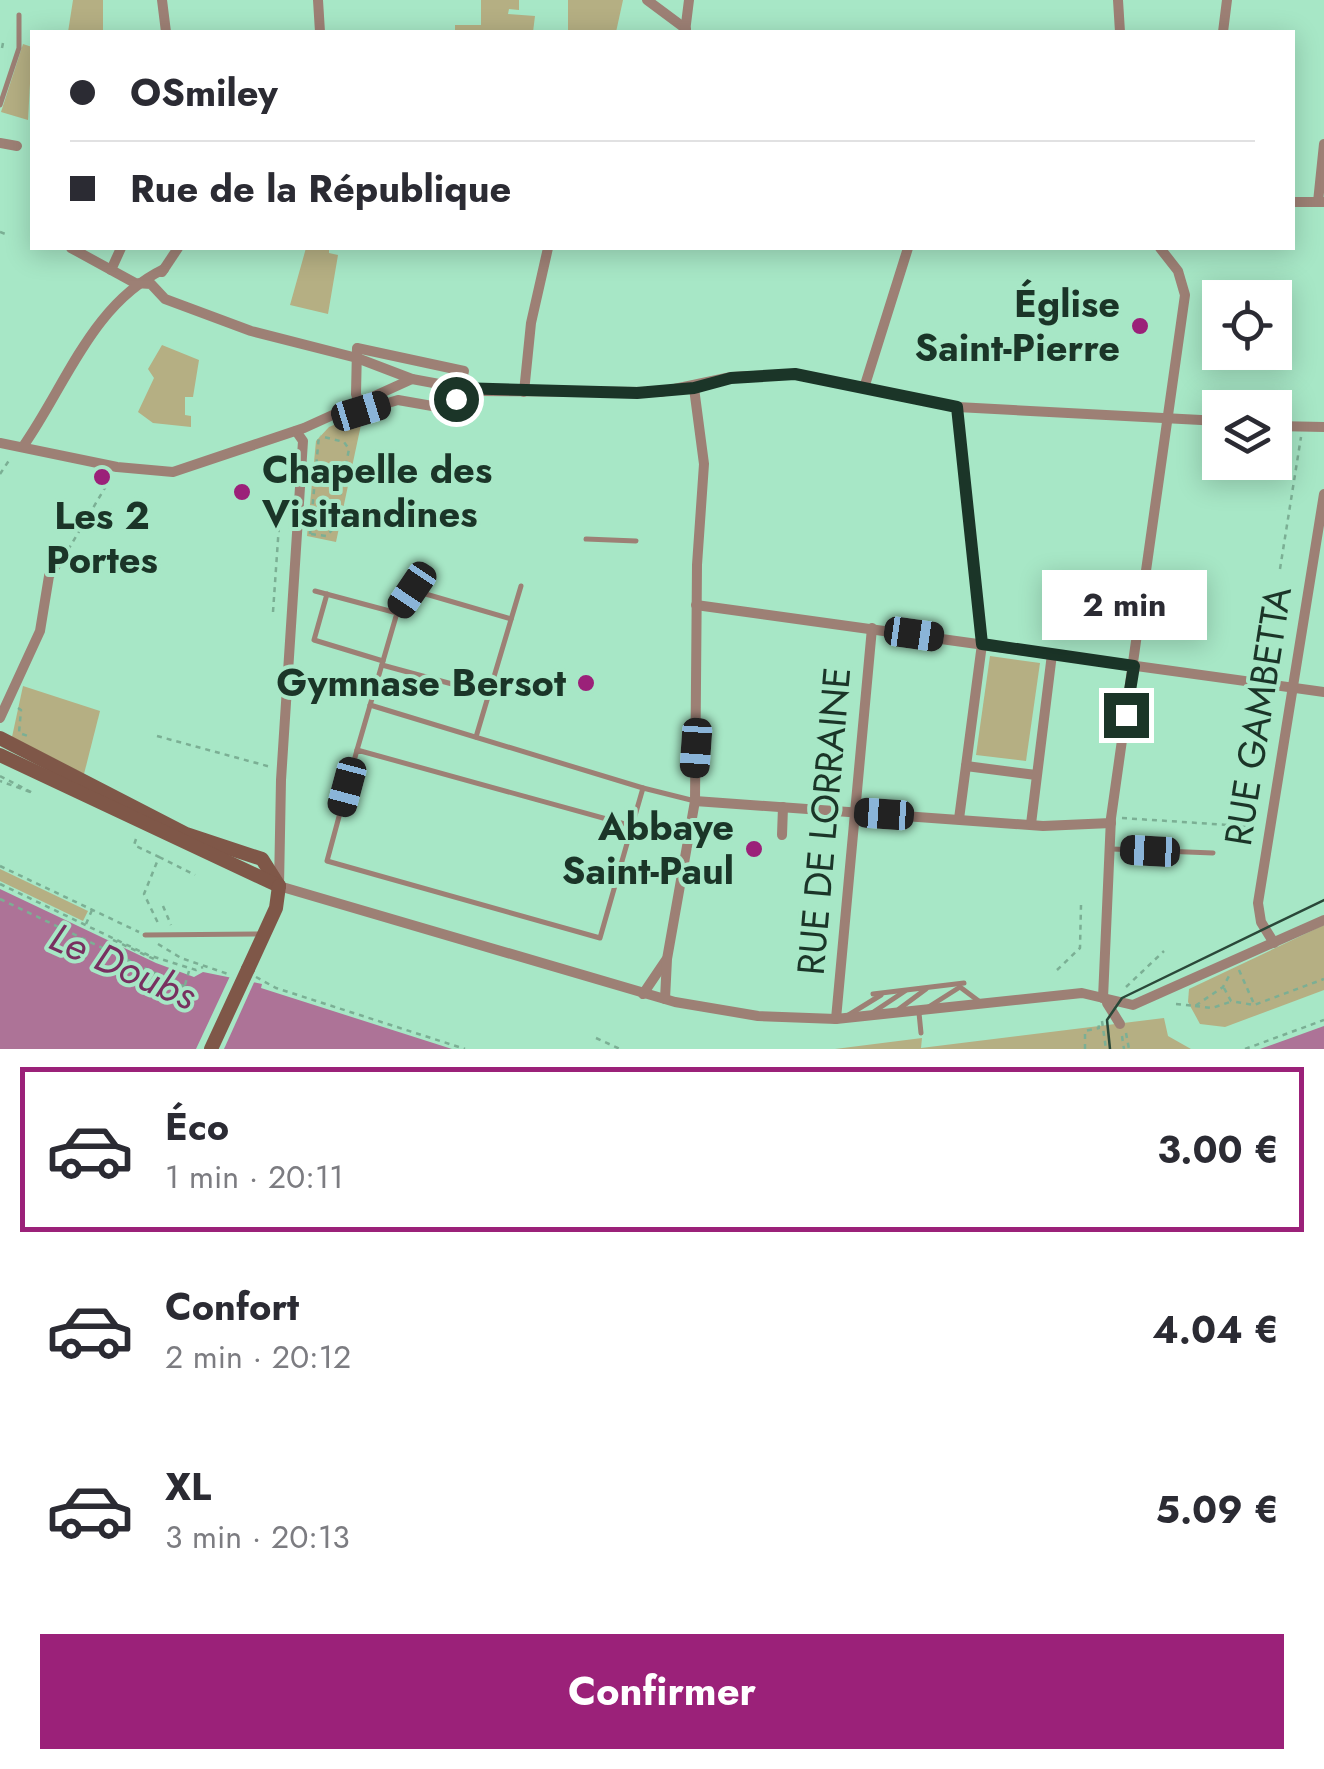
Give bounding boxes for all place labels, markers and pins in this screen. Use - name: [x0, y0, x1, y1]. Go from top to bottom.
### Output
- place label: Église Saint-Pierre: [915, 276, 1120, 375]
- marker: Église Saint-Pierre: [1129, 315, 1151, 337]
- place label: Chapelle des Visitandines: [261, 442, 492, 541]
- marker: Les 2 Portes: [91, 466, 113, 488]
- marker: Chapelle des Visitandines: [231, 481, 253, 503]
- place label: Les 2 Portes: [46, 488, 158, 587]
- place label: Gymnase Bersot: [276, 655, 566, 710]
- marker: Gymnase Bersot: [575, 672, 597, 694]
- place label: Abbaye Saint-Paul: [562, 799, 734, 898]
- marker: Abbaye Saint-Paul: [743, 838, 765, 860]

